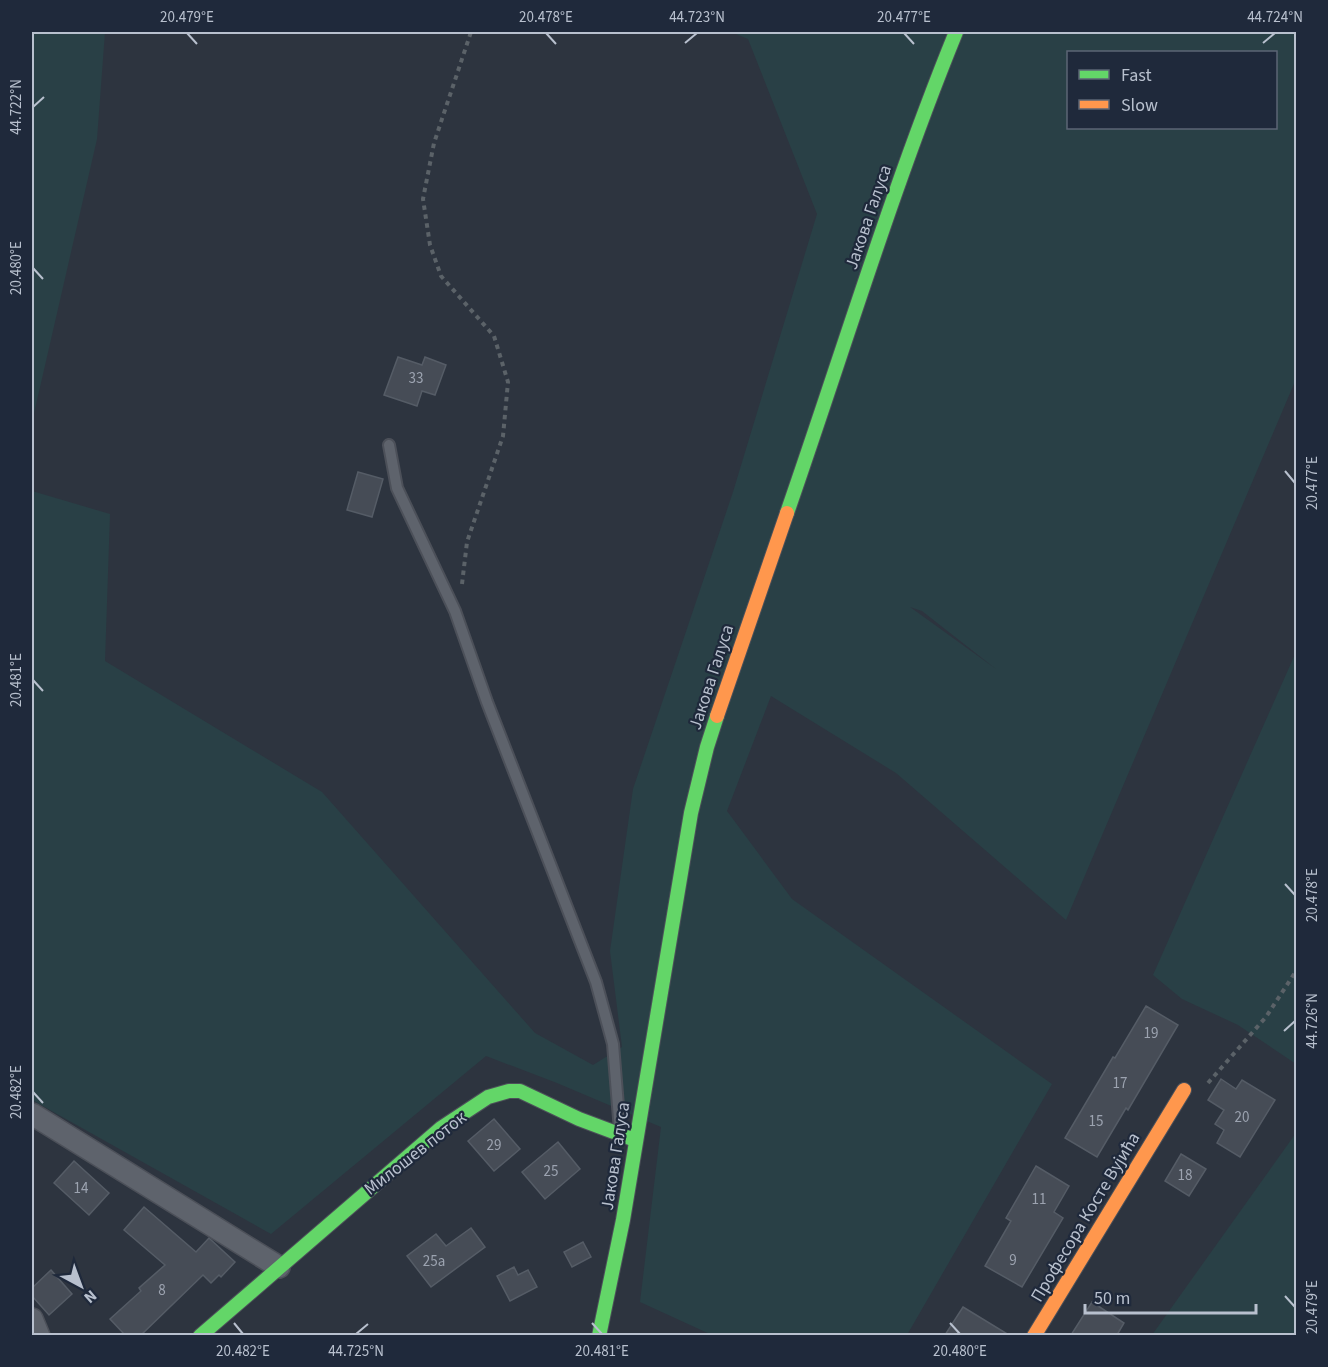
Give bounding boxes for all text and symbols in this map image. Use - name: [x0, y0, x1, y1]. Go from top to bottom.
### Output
- text: 20.479°E: [160, 7, 214, 28]
- text: 20.478°E: [519, 7, 573, 28]
- text: 44.723°N: [669, 7, 725, 28]
- text: 20.477°E: [877, 7, 931, 28]
- text: 44.724°N: [1247, 7, 1303, 28]
- legend: [1067, 51, 1277, 129]
- text: Fast: [1121, 63, 1152, 88]
- text: 44.722°N: [6, 79, 27, 135]
- text: Slow: [1121, 93, 1158, 118]
- street label: Јакова Галуса: [839, 161, 898, 273]
- text: 20.480°E: [6, 241, 27, 295]
- house number: 33: [409, 368, 423, 389]
- text: 20.477°E: [1302, 456, 1323, 510]
- street label: Јакова Галуса: [683, 621, 740, 733]
- text: 20.481°E: [6, 653, 27, 707]
- text: 20.478°E: [1302, 868, 1323, 922]
- text: 44.726°N: [1302, 993, 1323, 1049]
- house number: 19: [1144, 1023, 1158, 1044]
- text: 20.482°E: [6, 1065, 27, 1119]
- house number: 17: [1113, 1073, 1127, 1094]
- street label: Јакова Галуса: [595, 1100, 636, 1212]
- street label: Милошев поток: [359, 1105, 472, 1201]
- house number: 20: [1235, 1107, 1249, 1128]
- house number: 15: [1089, 1111, 1103, 1132]
- street label: Професора Косте Вујића: [1025, 1128, 1146, 1307]
- house number: 29: [487, 1135, 501, 1156]
- house number: 25: [544, 1161, 558, 1182]
- house number: 18: [1178, 1165, 1192, 1186]
- house number: 14: [74, 1178, 89, 1199]
- house number: 11: [1032, 1189, 1046, 1210]
- house number: 9: [1009, 1250, 1017, 1271]
- house number: 25a: [423, 1251, 445, 1272]
- north arrow: [51, 1256, 111, 1316]
- scale bar: [1085, 1277, 1256, 1315]
- house number: 8: [158, 1280, 166, 1301]
- text: 20.479°E: [1302, 1280, 1323, 1334]
- text: N: [79, 1285, 101, 1308]
- text: 50 m: [1094, 1286, 1130, 1311]
- text: 20.482°E: [216, 1341, 270, 1362]
- text: 44.725°N: [328, 1341, 384, 1362]
- text: 20.481°E: [575, 1341, 629, 1362]
- text: 20.480°E: [933, 1341, 987, 1362]

